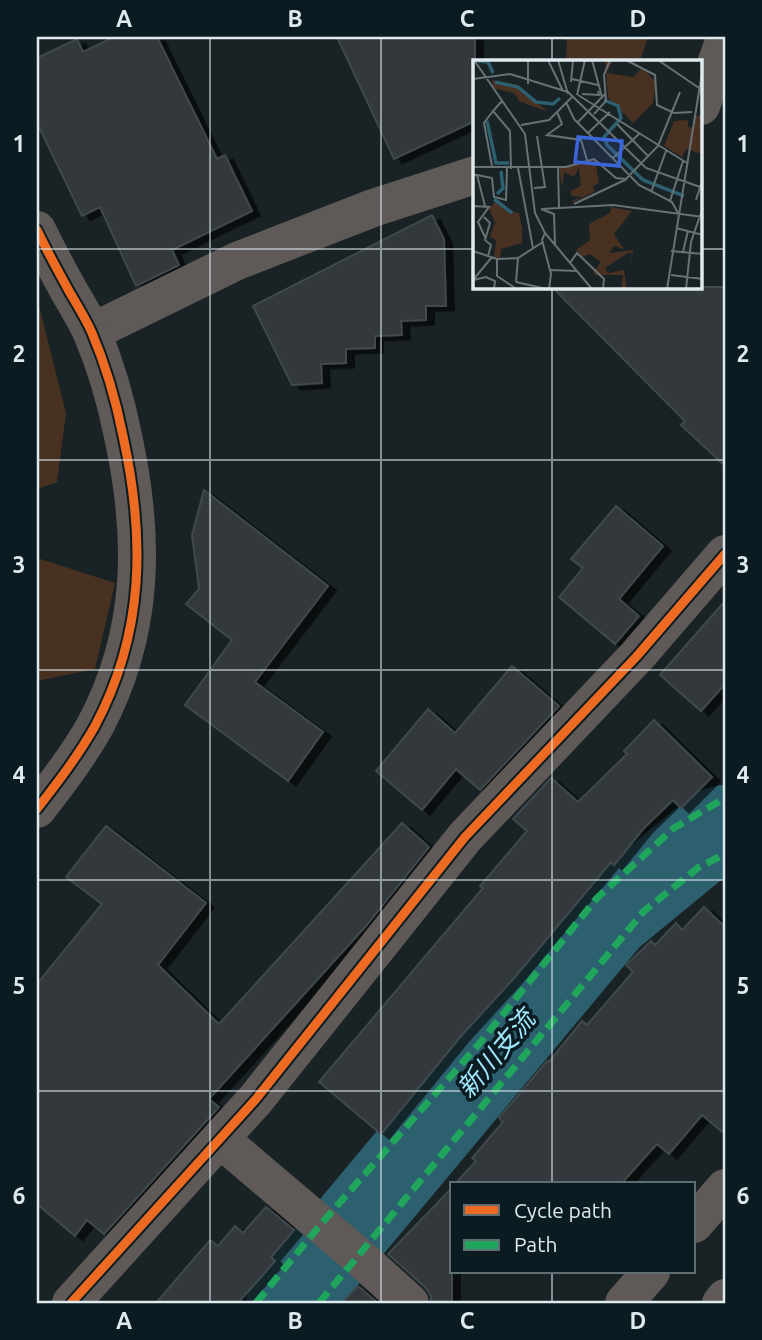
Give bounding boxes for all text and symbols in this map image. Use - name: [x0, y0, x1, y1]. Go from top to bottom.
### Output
- text: A: [116, 6, 132, 31]
- text: B: [287, 6, 303, 31]
- text: C: [460, 6, 475, 31]
- text: D: [630, 6, 646, 31]
- inset map: [473, 60, 702, 289]
- text: 1: [13, 131, 25, 156]
- text: 1: [737, 131, 749, 156]
- text: 2: [13, 341, 25, 366]
- text: 2: [737, 341, 749, 366]
- text: 3: [13, 552, 25, 577]
- text: 3: [737, 552, 749, 577]
- text: 4: [13, 762, 26, 787]
- text: 4: [737, 762, 750, 787]
- text: 5: [13, 973, 25, 998]
- text: 5: [737, 973, 749, 998]
- water label: 新川支流: [451, 1001, 543, 1103]
- legend: [450, 1182, 696, 1274]
- text: 6: [13, 1183, 26, 1208]
- text: 6: [737, 1183, 750, 1208]
- text: Cycle path: [514, 1198, 612, 1222]
- text: Path: [514, 1232, 557, 1256]
- text: A: [116, 1308, 132, 1333]
- text: B: [287, 1308, 303, 1333]
- text: C: [460, 1308, 475, 1333]
- text: D: [630, 1308, 646, 1333]

